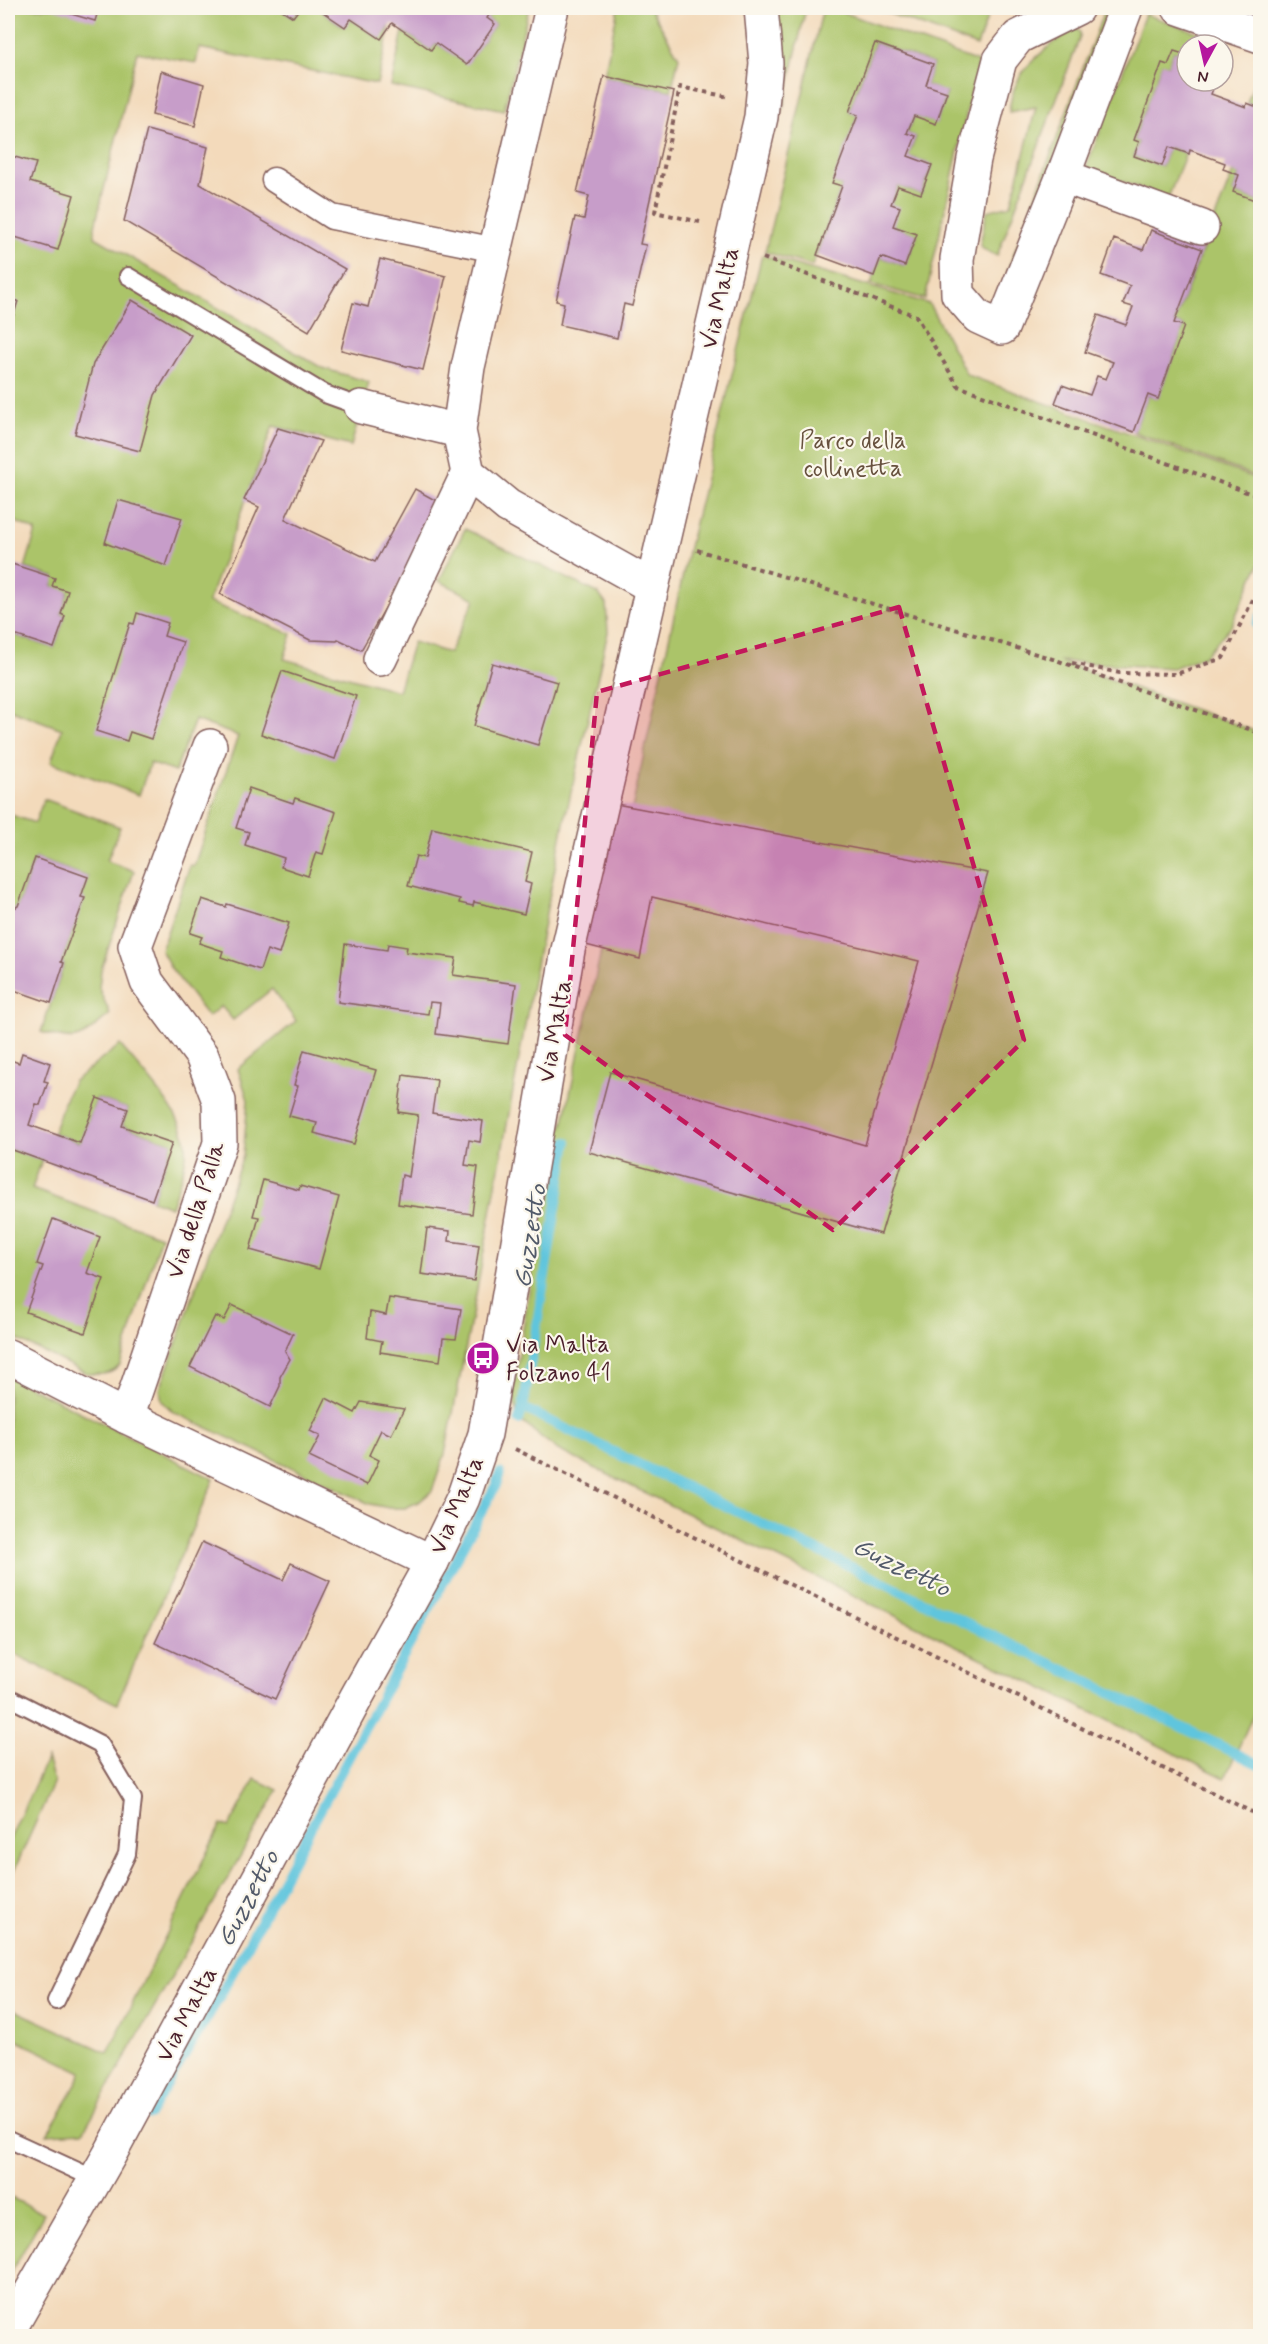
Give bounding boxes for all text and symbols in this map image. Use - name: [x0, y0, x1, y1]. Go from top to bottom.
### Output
- north arrow: [1175, 33, 1235, 93]
- text: N: [1196, 65, 1210, 88]
- street label: Via Malta: [694, 244, 747, 352]
- park label: Parco della collinetta: [800, 426, 906, 485]
- street label: Via Malta: [531, 978, 580, 1085]
- street label: Via della Palla: [160, 1138, 233, 1283]
- water label: Guzzetto: [506, 1181, 556, 1291]
- place label: Via Malta Folzano 41: [506, 1330, 611, 1389]
- bus stop icon: Via Malta Folzano 41: [465, 1340, 501, 1376]
- street label: Via Malta: [423, 1452, 492, 1559]
- water label: Guzzetto: [847, 1530, 956, 1606]
- water label: Guzzetto: [209, 1844, 289, 1953]
- street label: Via Malta: [149, 1962, 225, 2068]

